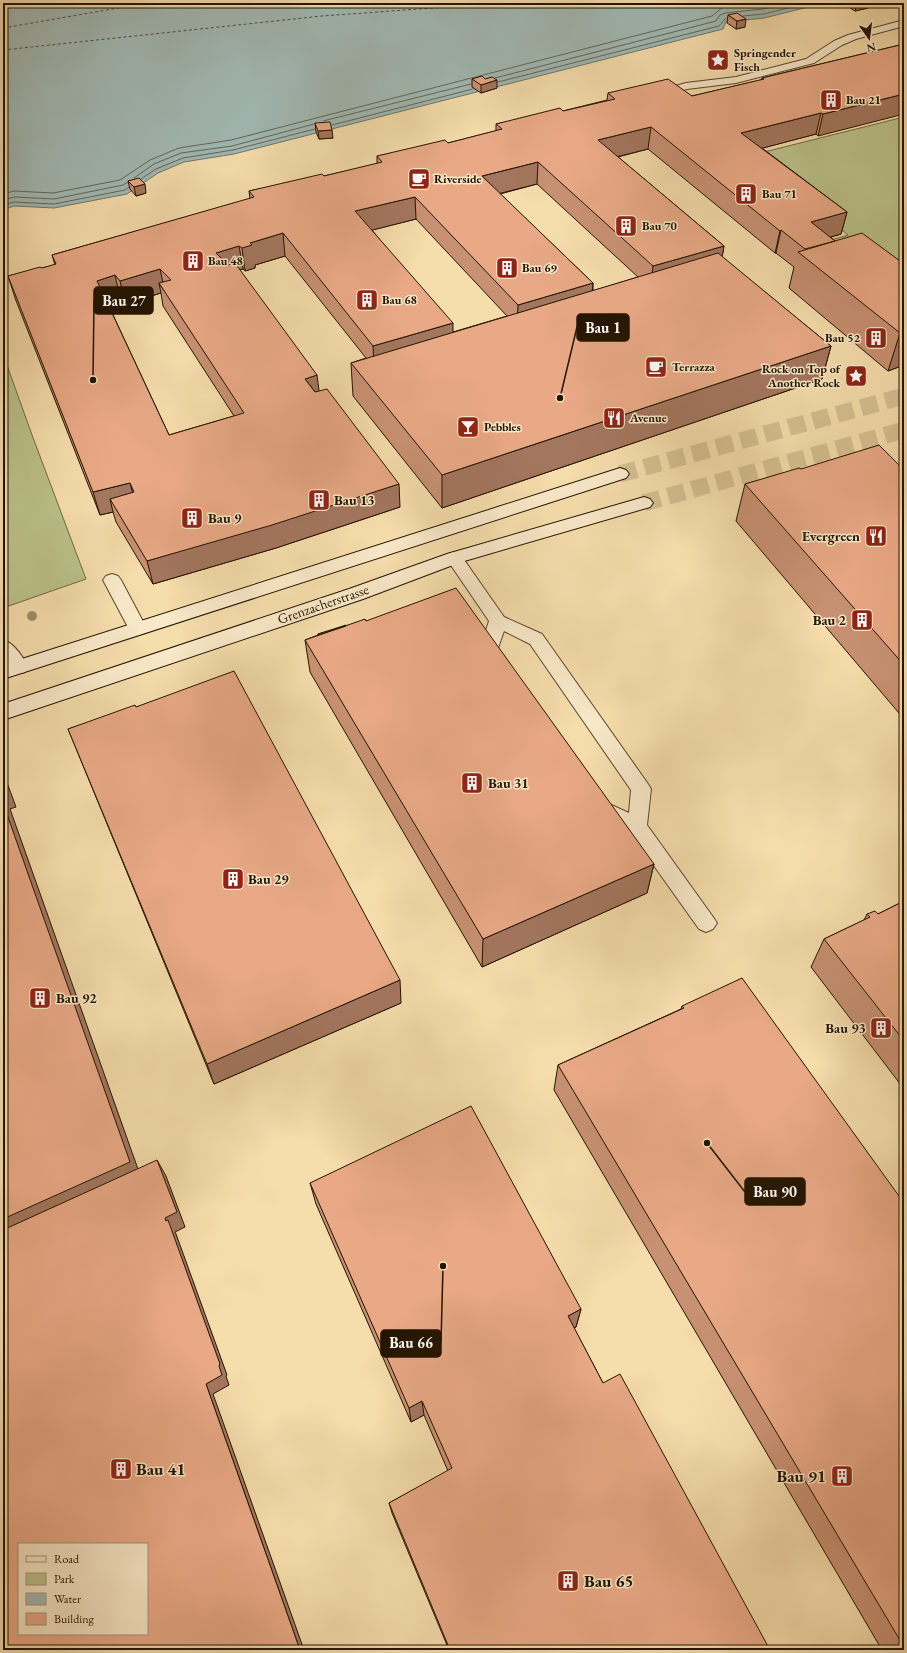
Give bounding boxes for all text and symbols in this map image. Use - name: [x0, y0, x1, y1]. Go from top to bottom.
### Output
- north arrow: [849, 18, 889, 58]
- text: N: [865, 40, 877, 56]
- place label: Springender Fisch: [734, 45, 796, 75]
- place icon: Springender Fisch: [705, 47, 731, 73]
- building icon: Bau 21: [818, 87, 844, 113]
- place label: Bau 21: [846, 92, 881, 108]
- cafe icon: Riverside: [406, 166, 432, 192]
- place label: Riverside: [434, 171, 482, 187]
- building icon: Bau 71: [733, 181, 759, 207]
- place label: Bau 71: [762, 186, 797, 202]
- building icon: Bau 70: [613, 213, 639, 239]
- place label: Bau 70: [642, 218, 678, 234]
- building icon: Bau 48: [180, 248, 206, 274]
- place label: Bau 48: [208, 253, 243, 269]
- building icon: Bau 69: [494, 255, 520, 281]
- place label: Bau 69: [522, 260, 558, 276]
- callout: Bau 27: [94, 287, 153, 314]
- building icon: Bau 68: [354, 287, 380, 313]
- text: Bau 27: [102, 291, 146, 310]
- place label: Bau 68: [382, 292, 417, 308]
- callout: Bau 1: [577, 314, 629, 341]
- text: Bau 1: [585, 318, 621, 337]
- building icon: Bau 52: [863, 325, 889, 351]
- place label: Bau 52: [825, 330, 861, 346]
- cafe icon: Terrazza: [643, 354, 669, 380]
- place label: Terrazza: [672, 359, 716, 375]
- place label: Rock on Top of Another Rock: [762, 361, 842, 391]
- place icon: Rock on Top of Another Rock: [843, 363, 869, 389]
- restaurant icon: Avenue: [601, 405, 627, 431]
- place label: Avenue: [629, 410, 667, 426]
- bar icon: Pebbles: [455, 414, 481, 440]
- place label: Pebbles: [484, 419, 521, 435]
- building icon: Bau 13: [306, 487, 332, 513]
- place label: Bau 13: [334, 491, 375, 509]
- building icon: Bau 9: [179, 505, 205, 531]
- place label: Bau 9: [208, 509, 242, 527]
- restaurant icon: Evergreen: [863, 523, 889, 549]
- place label: Evergreen: [802, 527, 860, 545]
- street label: Grenzacherstrasse: [275, 580, 372, 628]
- building icon: Bau 2: [849, 607, 875, 633]
- place label: Bau 2: [813, 611, 847, 629]
- building icon: Bau 31: [459, 770, 485, 796]
- place label: Bau 31: [488, 774, 529, 792]
- building icon: Bau 29: [220, 866, 246, 892]
- place label: Bau 29: [248, 870, 289, 888]
- building icon: Bau 92: [27, 985, 53, 1011]
- place label: Bau 92: [56, 989, 97, 1007]
- building icon: Bau 93: [868, 1015, 894, 1041]
- place label: Bau 93: [825, 1019, 866, 1037]
- callout: Bau 90: [745, 1178, 805, 1205]
- text: Bau 90: [753, 1182, 797, 1201]
- callout: Bau 66: [381, 1330, 441, 1357]
- text: Bau 66: [389, 1333, 433, 1352]
- building icon: Bau 41: [108, 1456, 134, 1482]
- place label: Bau 41: [136, 1458, 185, 1480]
- building icon: Bau 91: [829, 1463, 855, 1489]
- place label: Bau 91: [777, 1465, 826, 1487]
- legend: [18, 1543, 148, 1635]
- text: Road: [54, 1551, 80, 1567]
- building icon: Bau 65: [555, 1568, 581, 1594]
- place label: Bau 65: [584, 1570, 633, 1592]
- text: Park: [54, 1571, 75, 1587]
- text: Water: [54, 1591, 81, 1607]
- text: Building: [54, 1611, 95, 1627]

